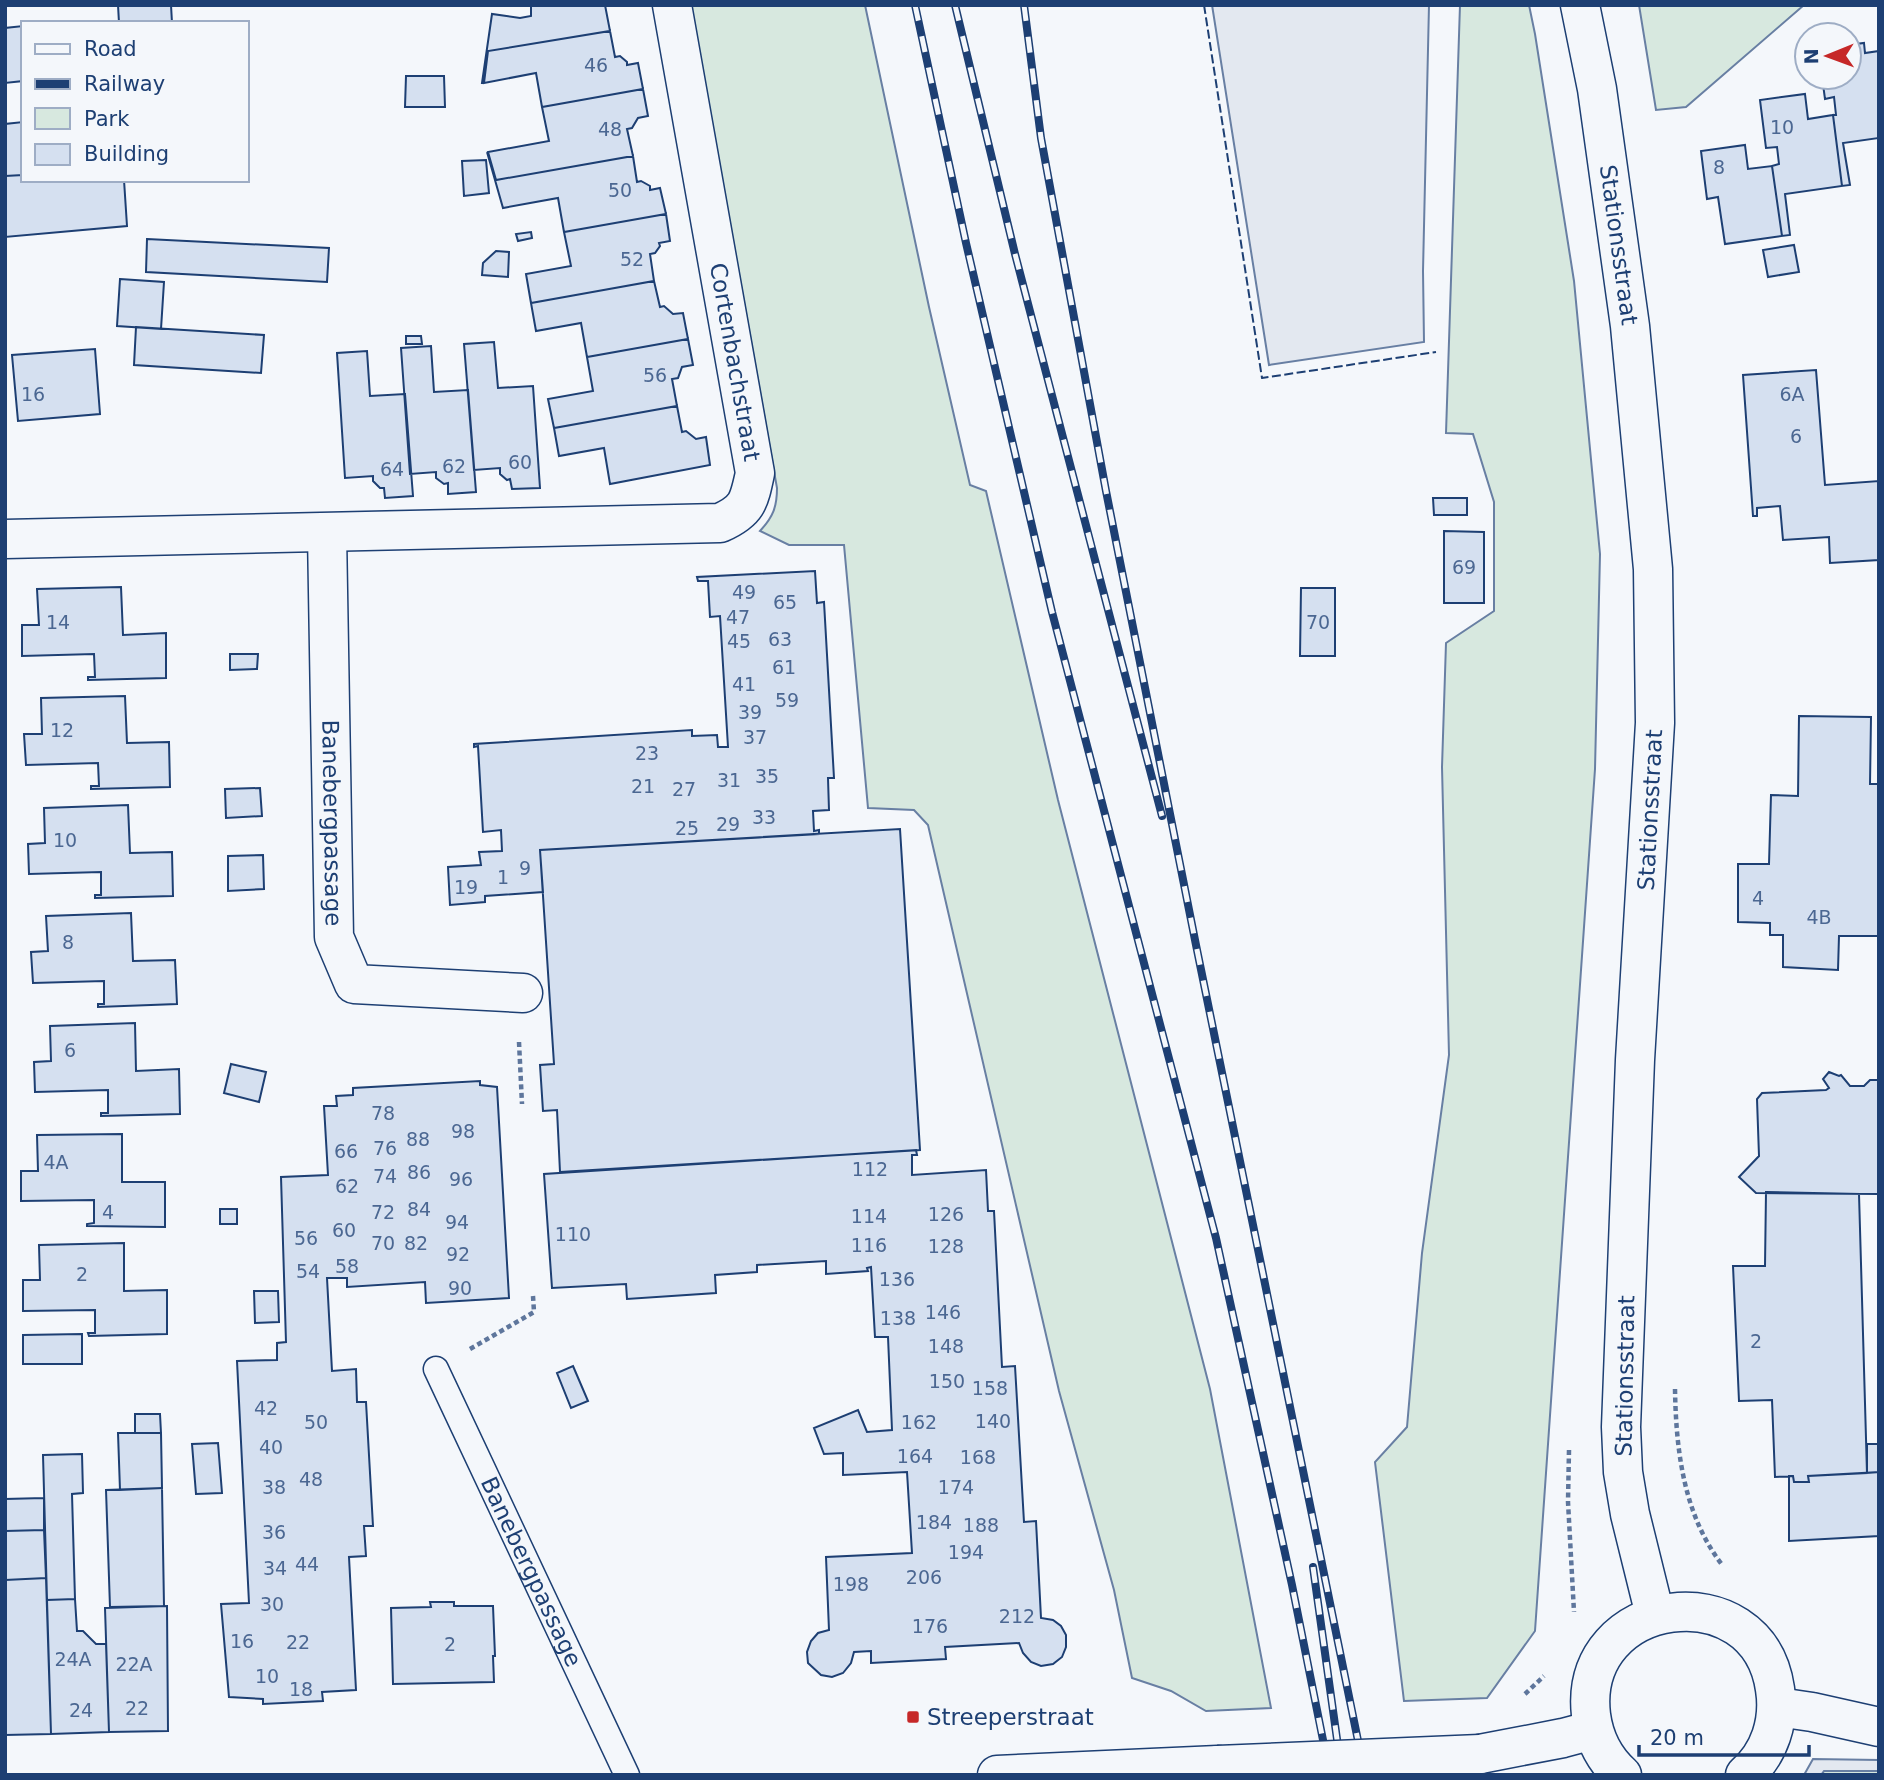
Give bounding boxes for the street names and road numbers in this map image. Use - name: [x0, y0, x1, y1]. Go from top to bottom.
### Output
- street label: Stationsstraat: [1595, 163, 1643, 327]
- street label: Cortenbachstraat: [705, 261, 765, 463]
- street label: Banebergpassage: [317, 719, 347, 926]
- street label: Stationsstraat: [1633, 729, 1667, 891]
- street label: Stationsstraat: [1611, 1295, 1639, 1457]
- street label: Banebergpassage: [476, 1473, 587, 1671]

